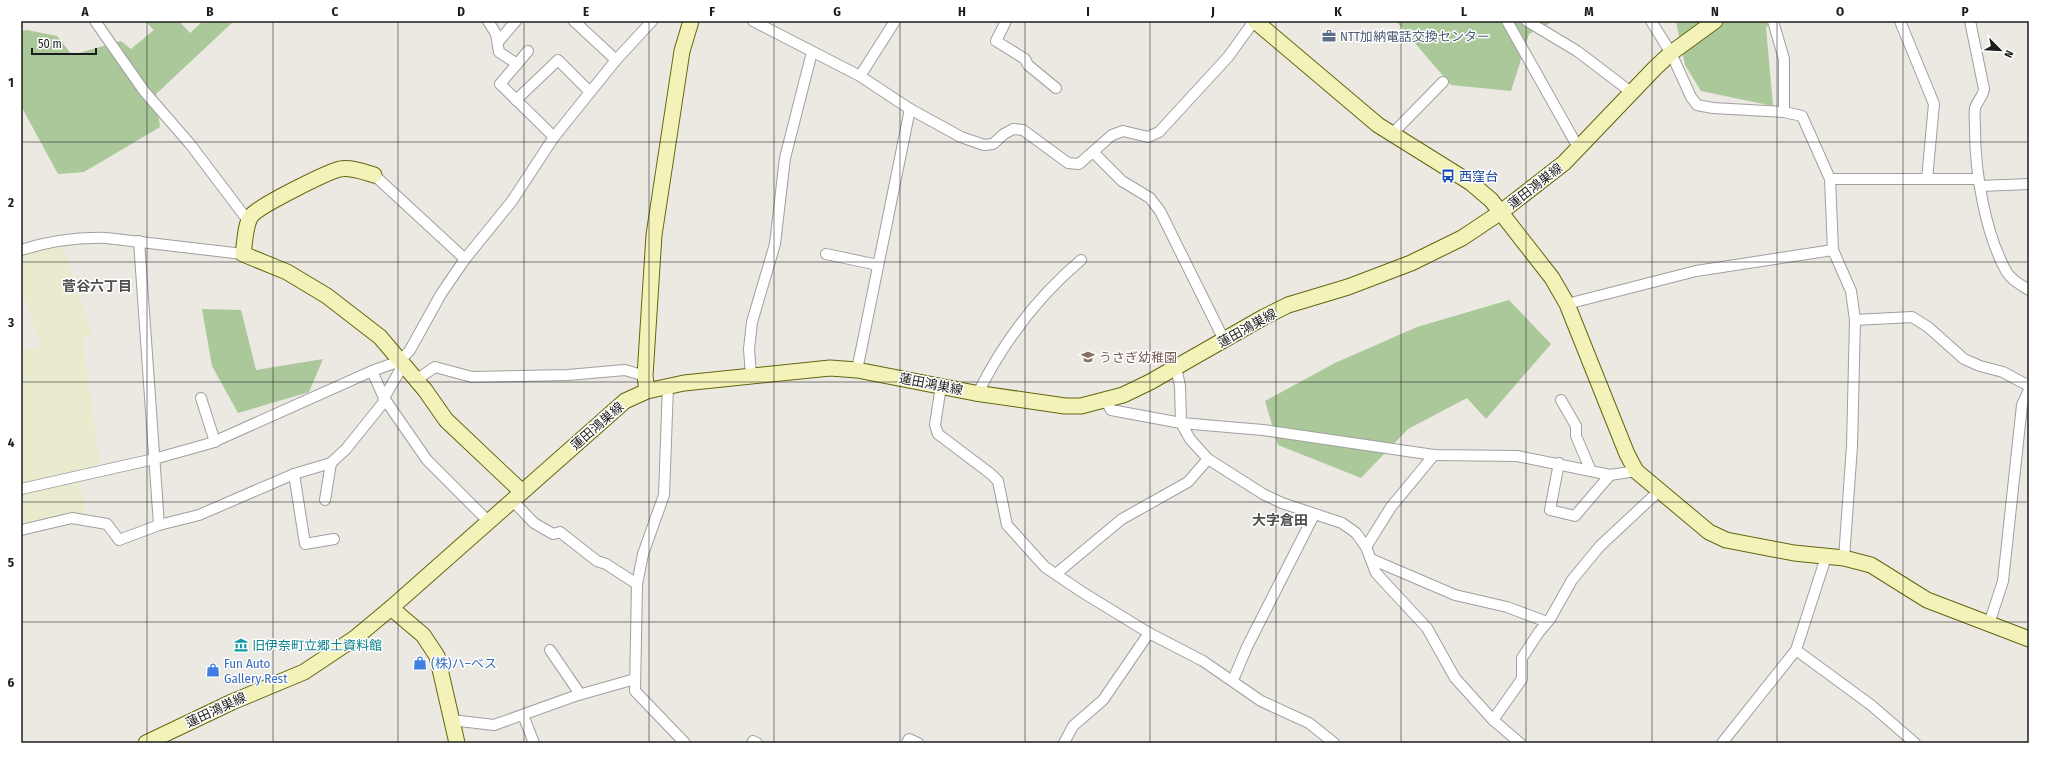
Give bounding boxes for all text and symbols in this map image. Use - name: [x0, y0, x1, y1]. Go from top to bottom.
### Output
- text: A: [80, 4, 89, 19]
- text: B: [206, 4, 214, 19]
- text: C: [332, 4, 339, 19]
- text: D: [457, 4, 465, 19]
- text: E: [583, 4, 589, 19]
- text: F: [709, 4, 715, 19]
- text: G: [833, 4, 841, 19]
- text: H: [958, 4, 966, 19]
- text: I: [1086, 4, 1090, 19]
- text: J: [1210, 4, 1215, 19]
- text: K: [1334, 4, 1342, 19]
- text: L: [1461, 4, 1467, 19]
- text: M: [1584, 4, 1594, 19]
- text: N: [1711, 4, 1719, 19]
- text: O: [1836, 4, 1844, 19]
- text: P: [1961, 4, 1969, 19]
- office icon: NTT加納電話交換センター: [1321, 28, 1337, 44]
- place label: NTT加納電話交換センター: [1340, 29, 1490, 44]
- scale bar: [32, 30, 96, 56]
- north arrow: [1980, 30, 2020, 70]
- text: 50 m: [38, 37, 62, 51]
- text: N: [2001, 48, 2016, 60]
- text: 1: [8, 75, 14, 90]
- street label: 蓮田鴻巣線: [1505, 160, 1565, 212]
- bus stop icon: 西窪台: [1440, 168, 1456, 184]
- place label: 西窪台: [1459, 169, 1498, 184]
- text: 2: [7, 195, 14, 210]
- district label: 菅谷六丁目: [62, 278, 132, 295]
- street label: 蓮田鴻巣線: [1215, 306, 1279, 350]
- text: 3: [7, 315, 14, 330]
- school or university icon: うさぎ幼稚園: [1080, 349, 1096, 365]
- place label: うさぎ幼稚園: [1099, 350, 1177, 365]
- street label: 蓮田鴻巣線: [898, 370, 964, 398]
- street label: 蓮田鴻巣線: [568, 399, 626, 453]
- text: 4: [8, 435, 15, 450]
- district label: 大字倉田: [1252, 512, 1308, 529]
- text: 5: [8, 555, 14, 570]
- museum icon: 旧伊奈町立郷土資料館: [233, 637, 249, 653]
- place label: 旧伊奈町立郷土資料館: [252, 638, 382, 653]
- shop icon: (株)ハ―ベス: [412, 655, 428, 671]
- place label: Fun Auto Gallery Rest: [224, 656, 288, 686]
- place label: (株)ハ―ベス: [431, 656, 497, 671]
- shop icon: Fun Auto Gallery Rest: [205, 662, 221, 678]
- text: 6: [8, 675, 15, 690]
- street label: 蓮田鴻巣線: [183, 689, 249, 731]

